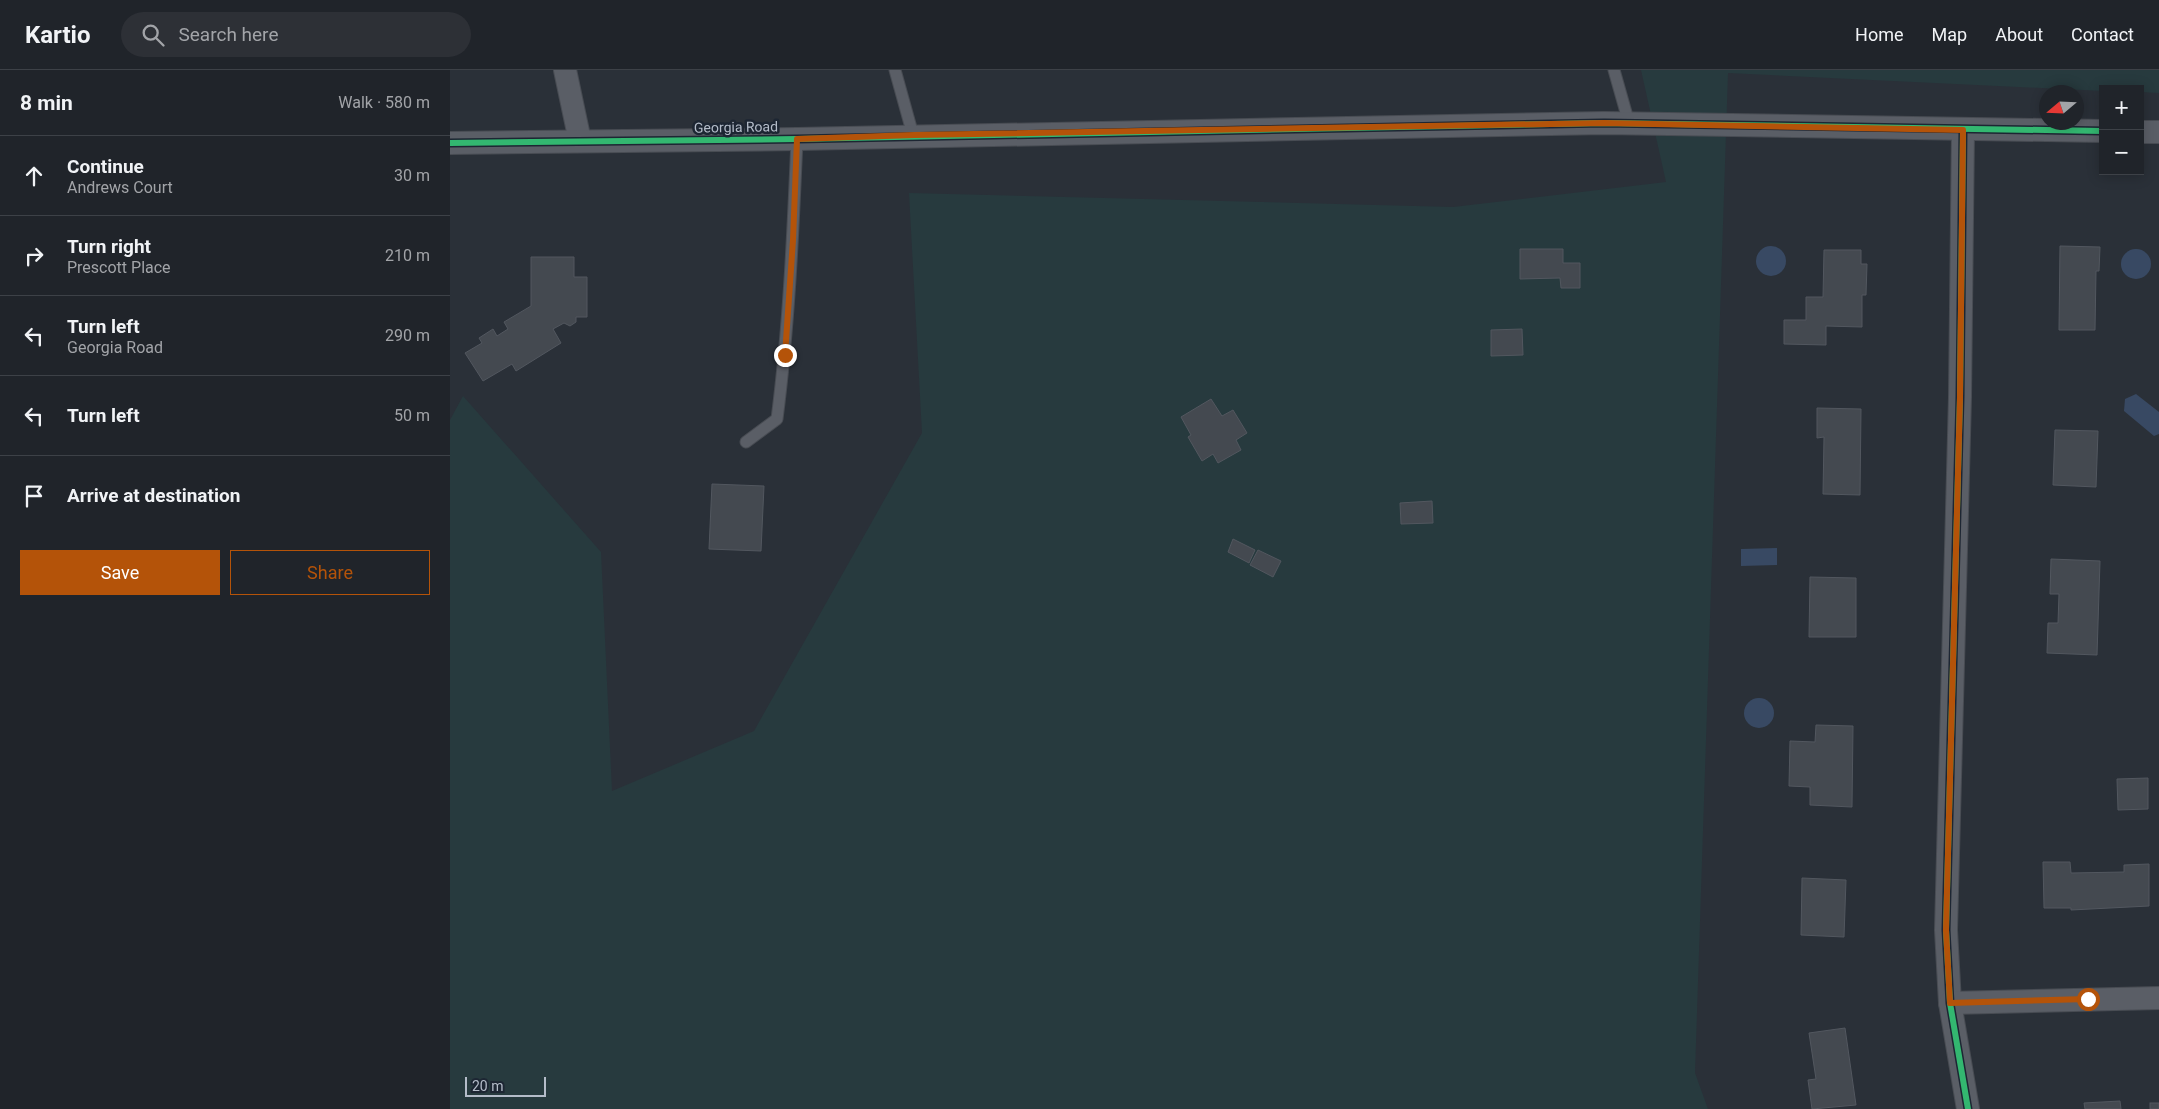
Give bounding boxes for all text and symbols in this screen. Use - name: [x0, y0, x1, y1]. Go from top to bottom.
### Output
- search box: [121, 12, 471, 57]
- text: Kartio: [25, 21, 91, 49]
- icon: search: [139, 21, 167, 49]
- text: Search here: [179, 23, 278, 46]
- text: Home: [1855, 24, 1904, 45]
- text: Map: [1932, 24, 1967, 45]
- text: About: [1995, 24, 2043, 45]
- text: Contact: [2071, 24, 2134, 45]
- north arrow: [2039, 85, 2084, 130]
- map controls: [2099, 85, 2144, 175]
- button: +: [2099, 85, 2144, 130]
- text: 8 min: [20, 91, 73, 115]
- text: Walk · 580 m: [338, 93, 430, 112]
- street label: Georgia Road: [694, 118, 778, 136]
- button: −: [2099, 130, 2144, 175]
- text: Continue: [67, 155, 144, 178]
- icon: ahead: [20, 162, 48, 190]
- text: 30 m: [394, 166, 430, 185]
- text: Andrews Court: [67, 178, 173, 197]
- text: Turn right: [67, 235, 151, 258]
- icon: right: [20, 242, 48, 270]
- text: 210 m: [385, 246, 430, 265]
- text: Prescott Place: [67, 258, 171, 277]
- text: Turn left: [67, 315, 140, 338]
- icon: left: [20, 322, 48, 350]
- text: 290 m: [385, 326, 430, 345]
- text: Georgia Road: [67, 338, 163, 357]
- route end: [774, 344, 797, 367]
- icon: left: [20, 402, 48, 430]
- text: Turn left: [67, 404, 140, 427]
- text: 50 m: [394, 406, 430, 425]
- icon: arrive: [20, 482, 48, 510]
- text: Arrive at destination: [67, 484, 240, 507]
- button: Save: [20, 550, 220, 595]
- button: Share: [230, 550, 430, 595]
- route start: [2077, 988, 2100, 1011]
- scale bar: [465, 1074, 546, 1097]
- text: 20 m: [472, 1078, 504, 1094]

